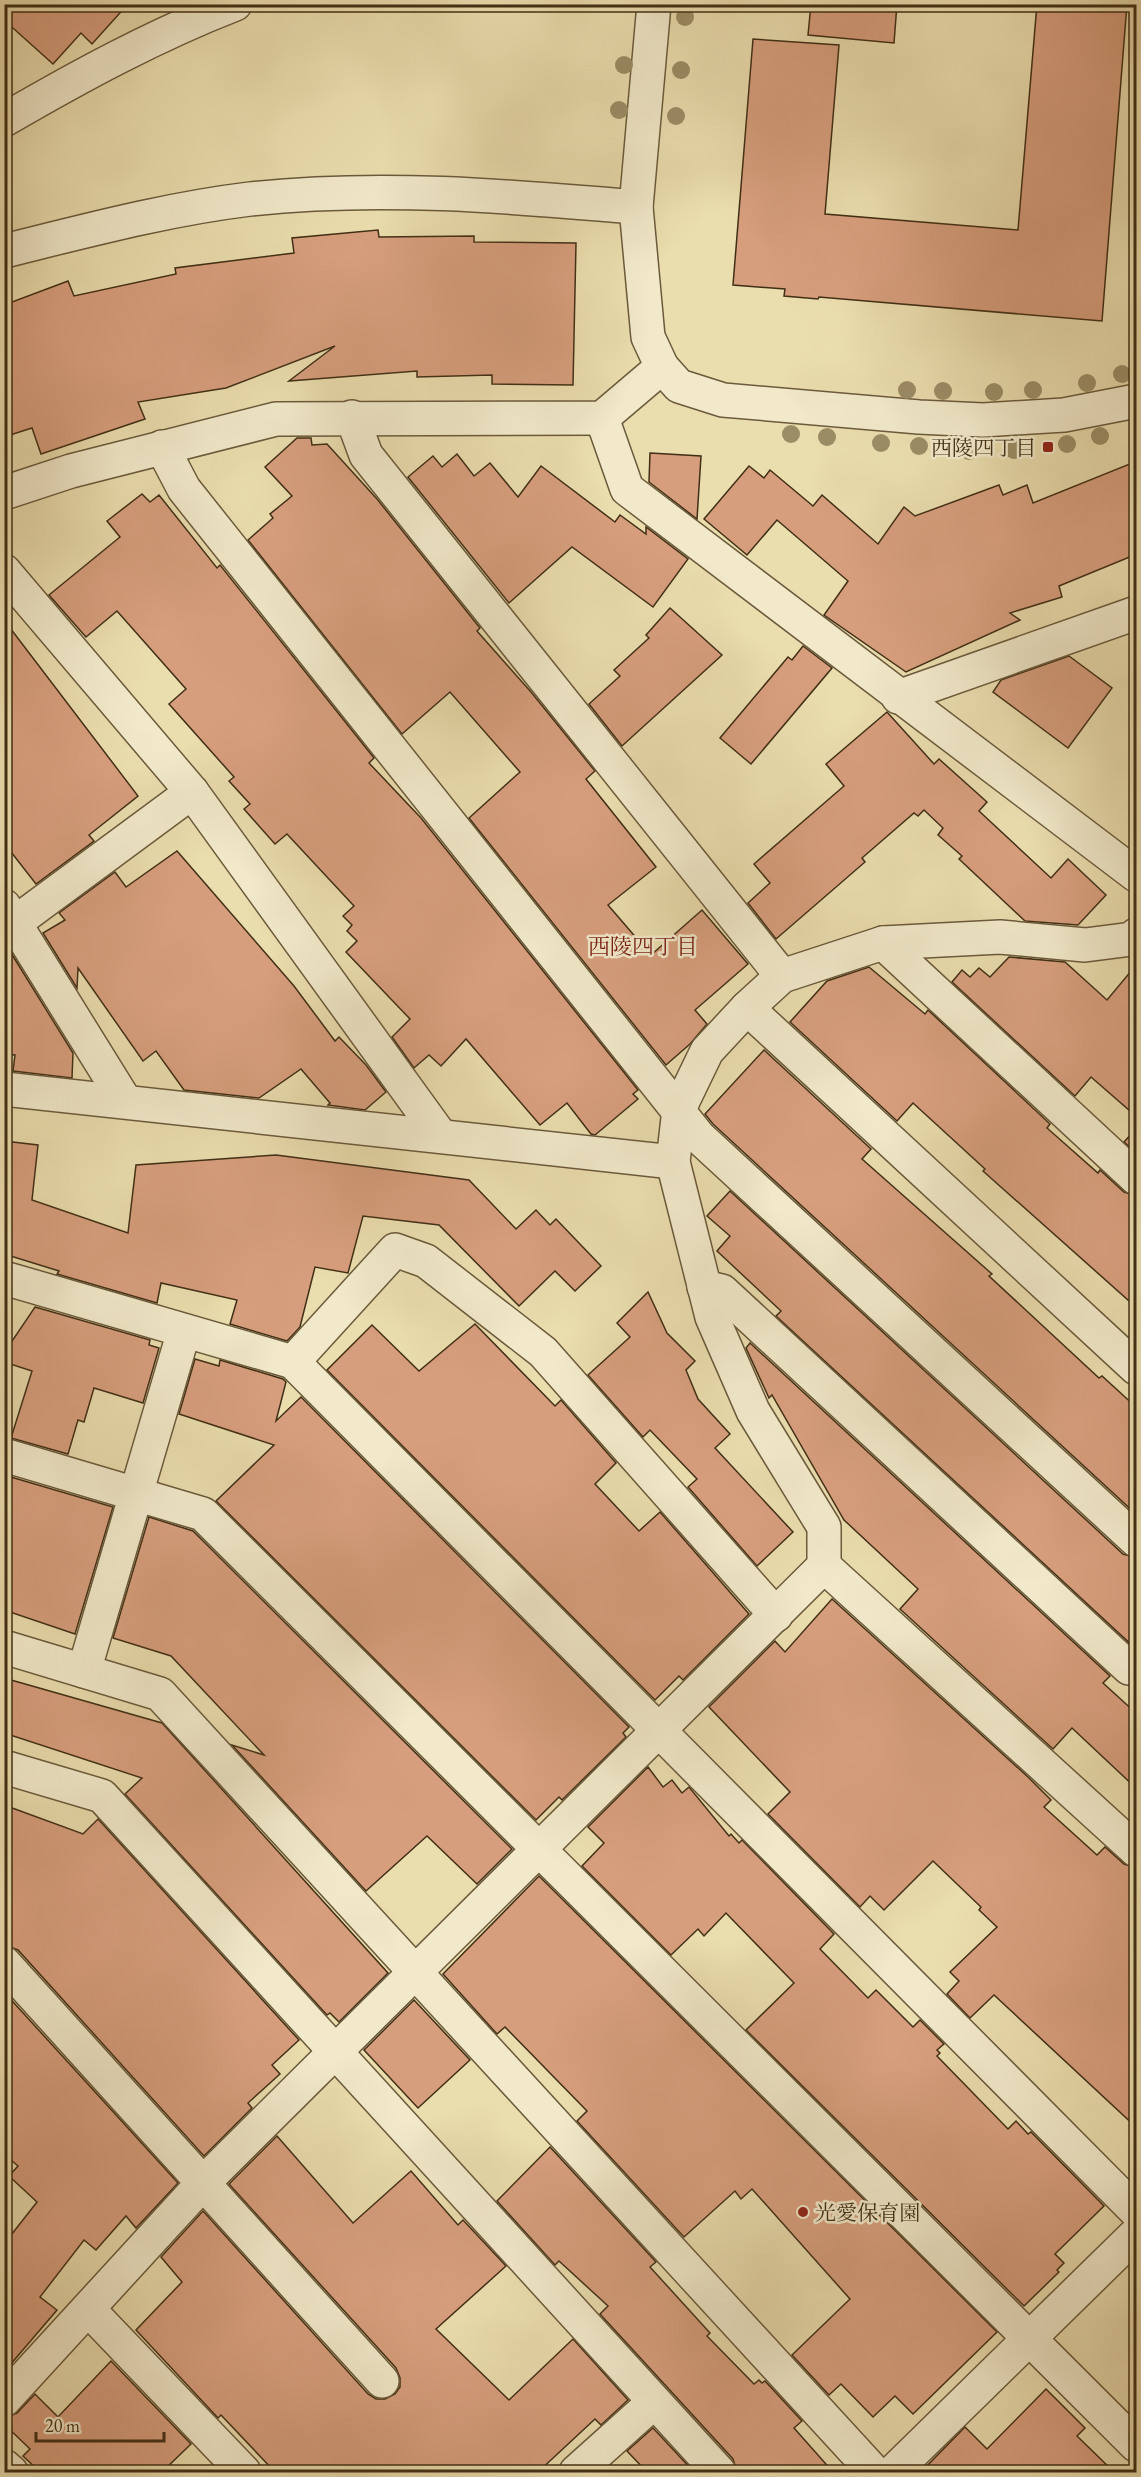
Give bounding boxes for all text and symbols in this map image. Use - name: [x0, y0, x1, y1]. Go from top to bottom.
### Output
- place label: 西陵四丁目: [931, 434, 1036, 461]
- marker: 西陵四丁目: [1041, 440, 1055, 454]
- district label: 西陵四丁目: [588, 932, 698, 961]
- place label: 光愛保育園: [815, 2199, 920, 2226]
- marker: 光愛保育園: [796, 2205, 810, 2219]
- scale bar: [36, 2405, 164, 2443]
- text: 20 m: [45, 2414, 80, 2437]

